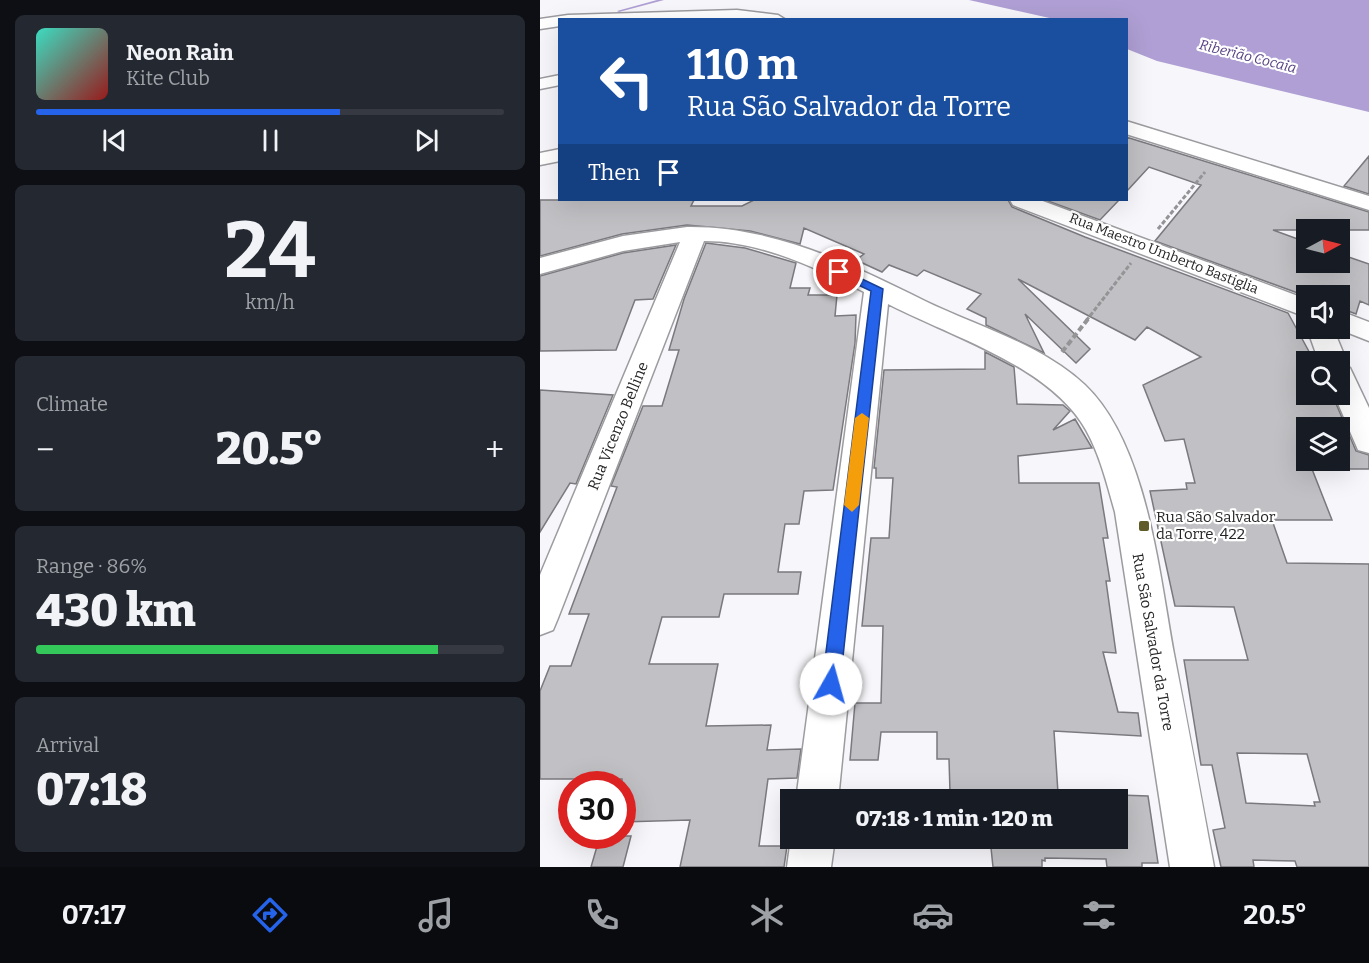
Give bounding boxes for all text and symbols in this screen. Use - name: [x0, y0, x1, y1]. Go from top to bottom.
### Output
- water label: Riberião Cocaia: [1198, 36, 1298, 77]
- text: Neon Rain: [126, 39, 234, 66]
- text: 110 m: [687, 40, 798, 90]
- icon: left: [588, 42, 666, 120]
- text: Kite Club: [126, 66, 210, 90]
- text: Rua São Salvador da Torre: [687, 91, 1011, 123]
- icon: previous: [98, 124, 131, 157]
- icon: pause: [254, 124, 287, 157]
- icon: next: [410, 124, 443, 157]
- icon: arrive: [652, 156, 685, 189]
- text: Then: [588, 159, 640, 186]
- text: 24: [224, 204, 316, 298]
- street label: Rua Maestro Umberto Bastiglia: [1067, 209, 1261, 298]
- north arrow: [1296, 219, 1350, 273]
- map controls: [1296, 219, 1350, 471]
- pin: [813, 246, 864, 297]
- icon: arrive: [822, 255, 855, 288]
- button: sound: [1296, 285, 1350, 339]
- text: km/h: [245, 290, 295, 314]
- button: search: [1296, 351, 1350, 405]
- street label: Rua Vicenzo Belline: [584, 359, 652, 493]
- text: Climate: [36, 392, 108, 416]
- button: layers: [1296, 417, 1350, 471]
- text: 20.5°: [216, 422, 324, 476]
- text: −: [36, 430, 54, 470]
- text: +: [485, 430, 504, 470]
- place label: Rua São Salvador da Torre, 422: [1156, 508, 1276, 543]
- marker: Rua São Salvador da Torre, 422: [1137, 519, 1151, 533]
- street label: Rua São Salvador da Torre: [1129, 552, 1177, 732]
- text: Range · 86%: [36, 554, 147, 578]
- text: 430 km: [36, 584, 196, 638]
- position arrow: [799, 652, 863, 716]
- text: Arrival: [36, 733, 99, 757]
- text: 07:18: [36, 763, 147, 817]
- speed limit sign: 30: [558, 771, 636, 849]
- text: 07:18 · 1 min · 120 m: [855, 805, 1053, 832]
- icon: directions: [249, 894, 291, 936]
- icon: music: [415, 894, 457, 936]
- icon: phone: [581, 894, 623, 936]
- icon: climate: [746, 894, 788, 936]
- icon: car: [912, 894, 954, 936]
- icon: filters: [1078, 894, 1120, 936]
- text: 07:17: [62, 899, 126, 931]
- text: 20.5°: [1243, 899, 1307, 931]

